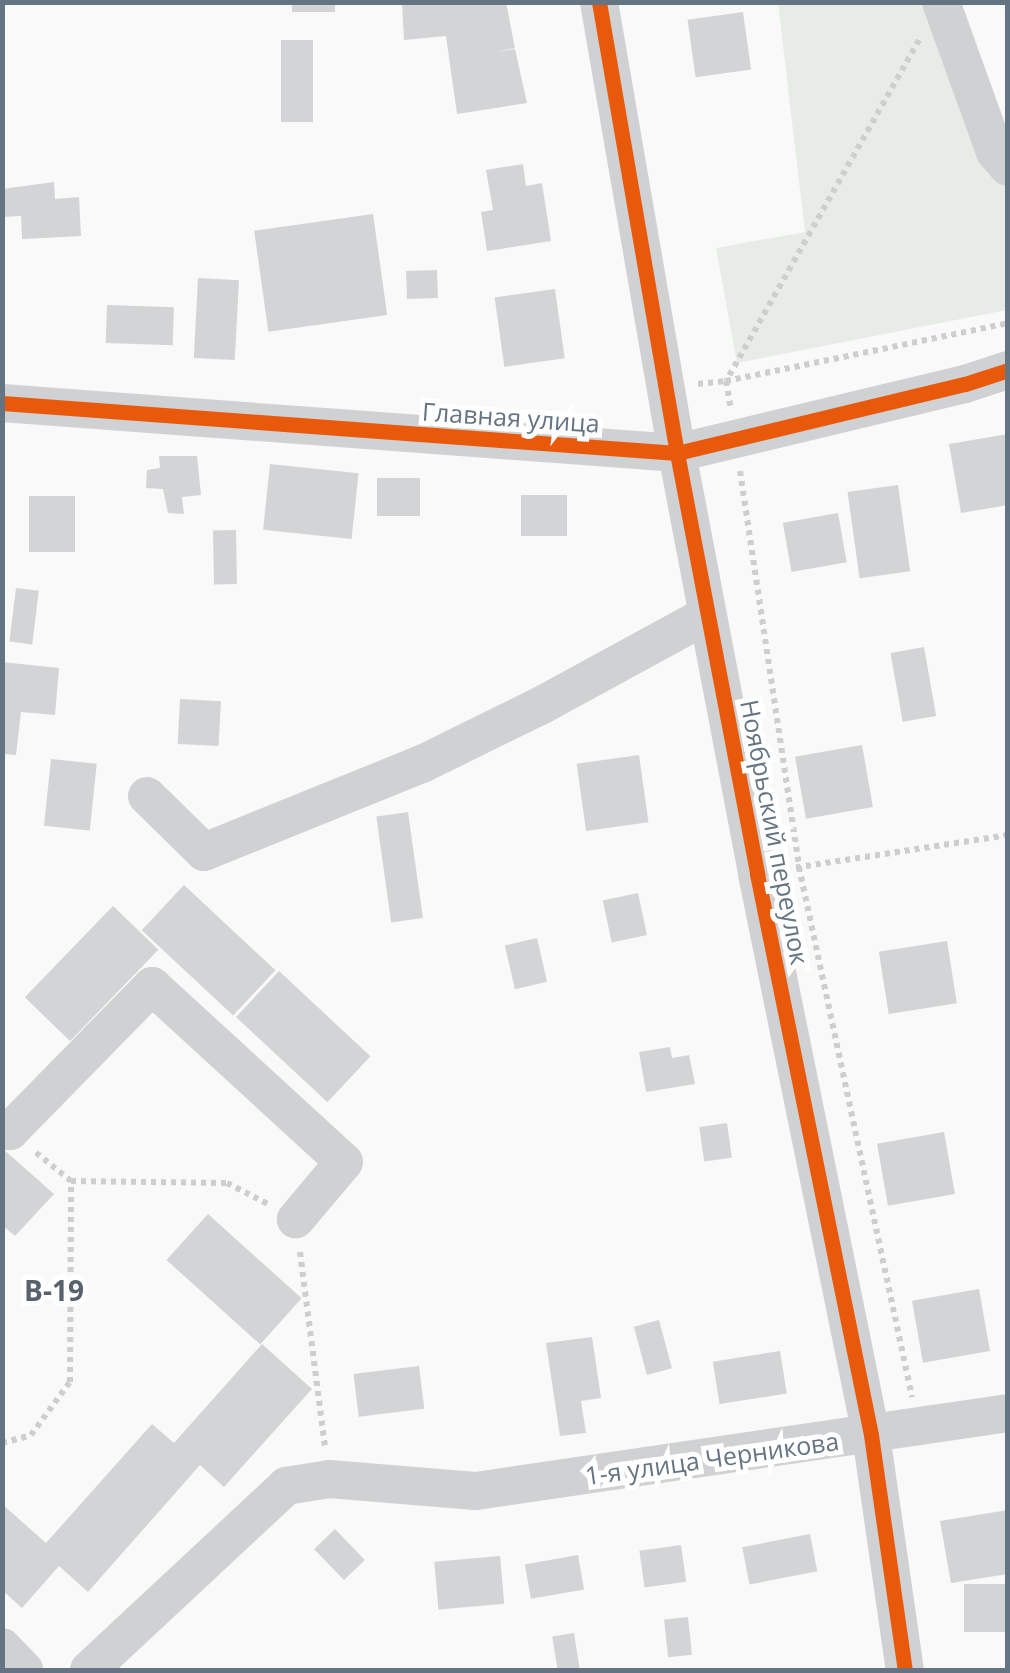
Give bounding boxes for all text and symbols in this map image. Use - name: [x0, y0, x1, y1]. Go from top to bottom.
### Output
- street label: Главная улица: [421, 396, 601, 438]
- street label: Ноябрьский переулок: [735, 697, 815, 967]
- district label: В-19: [24, 1273, 84, 1307]
- street label: 1-я улица Черникова: [583, 1425, 841, 1491]

